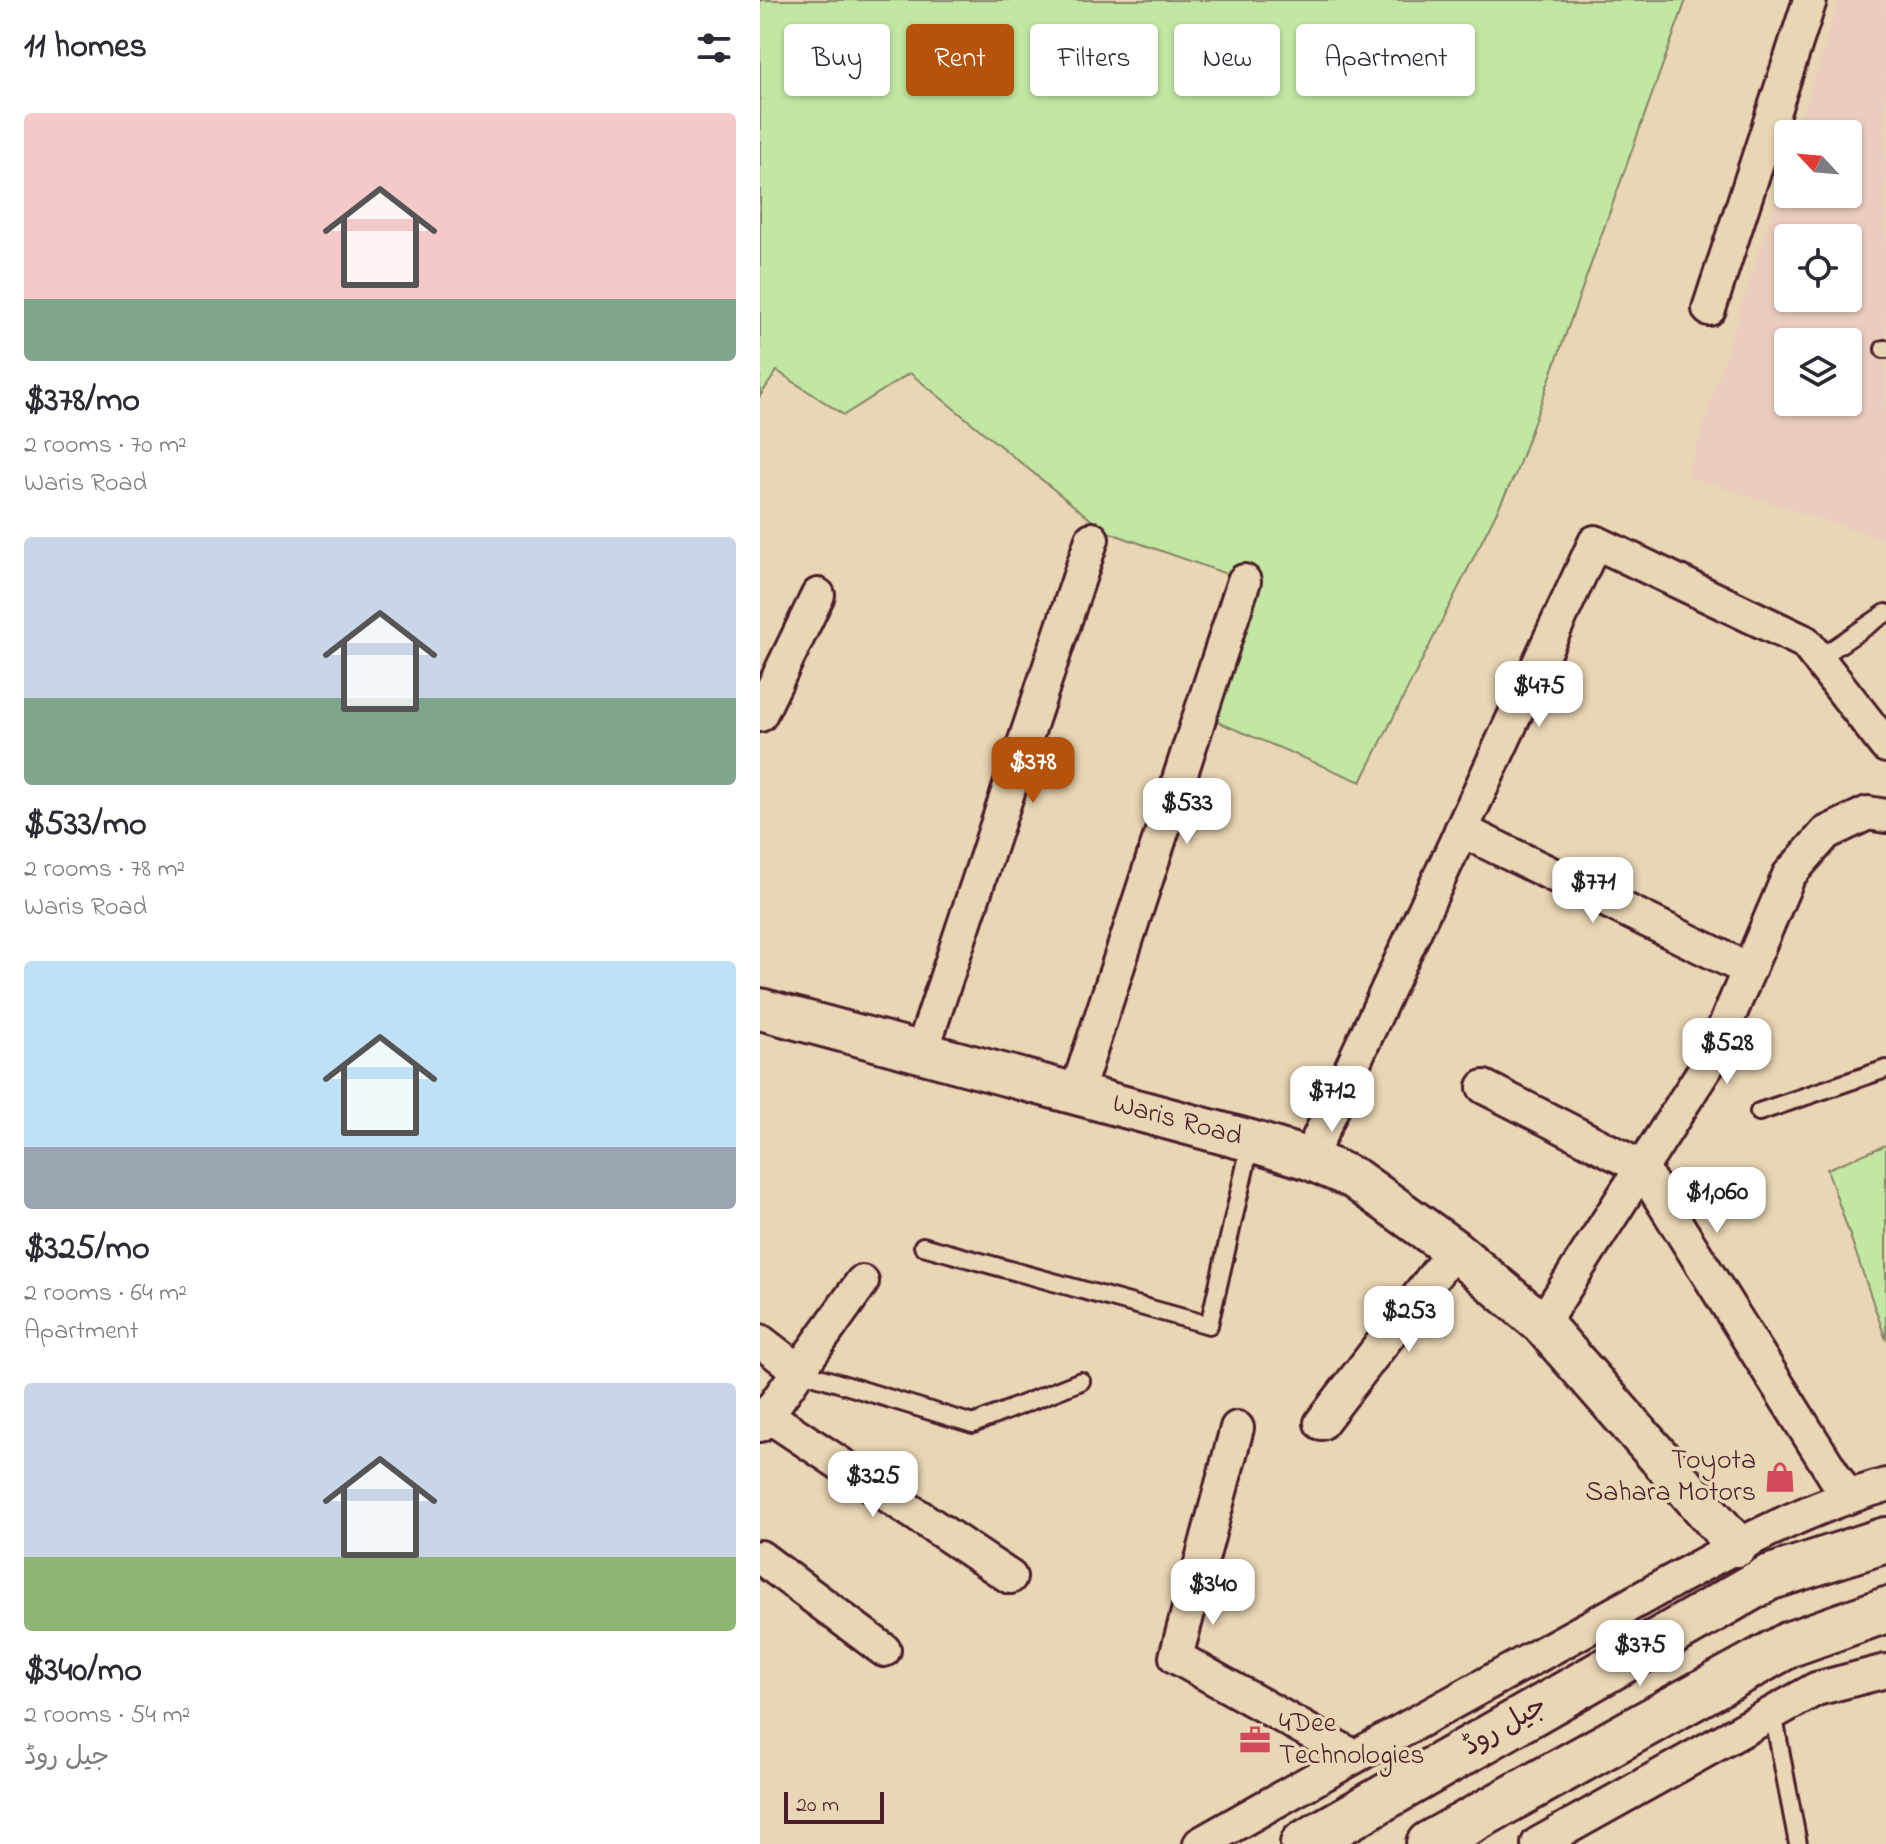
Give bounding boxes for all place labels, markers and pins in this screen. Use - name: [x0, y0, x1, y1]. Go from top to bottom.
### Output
- pin: $475: [1492, 661, 1586, 729]
- pin: $378: [986, 737, 1080, 805]
- pin: $533: [1140, 778, 1234, 846]
- pin: $771: [1546, 857, 1640, 925]
- pin: $528: [1680, 1018, 1774, 1086]
- pin: $712: [1285, 1066, 1379, 1134]
- pin: $1,060: [1652, 1167, 1782, 1235]
- pin: $253: [1362, 1286, 1456, 1354]
- place label: Toyota Sahara Motors: [1585, 1441, 1756, 1514]
- pin: $325: [826, 1451, 920, 1519]
- shop icon: Toyota Sahara Motors: [1763, 1460, 1797, 1494]
- pin: $340: [1166, 1559, 1260, 1627]
- pin: $375: [1593, 1620, 1687, 1688]
- place label: 4Dee Technologies: [1279, 1704, 1425, 1777]
- office icon: 4Dee Technologies: [1238, 1723, 1272, 1757]

